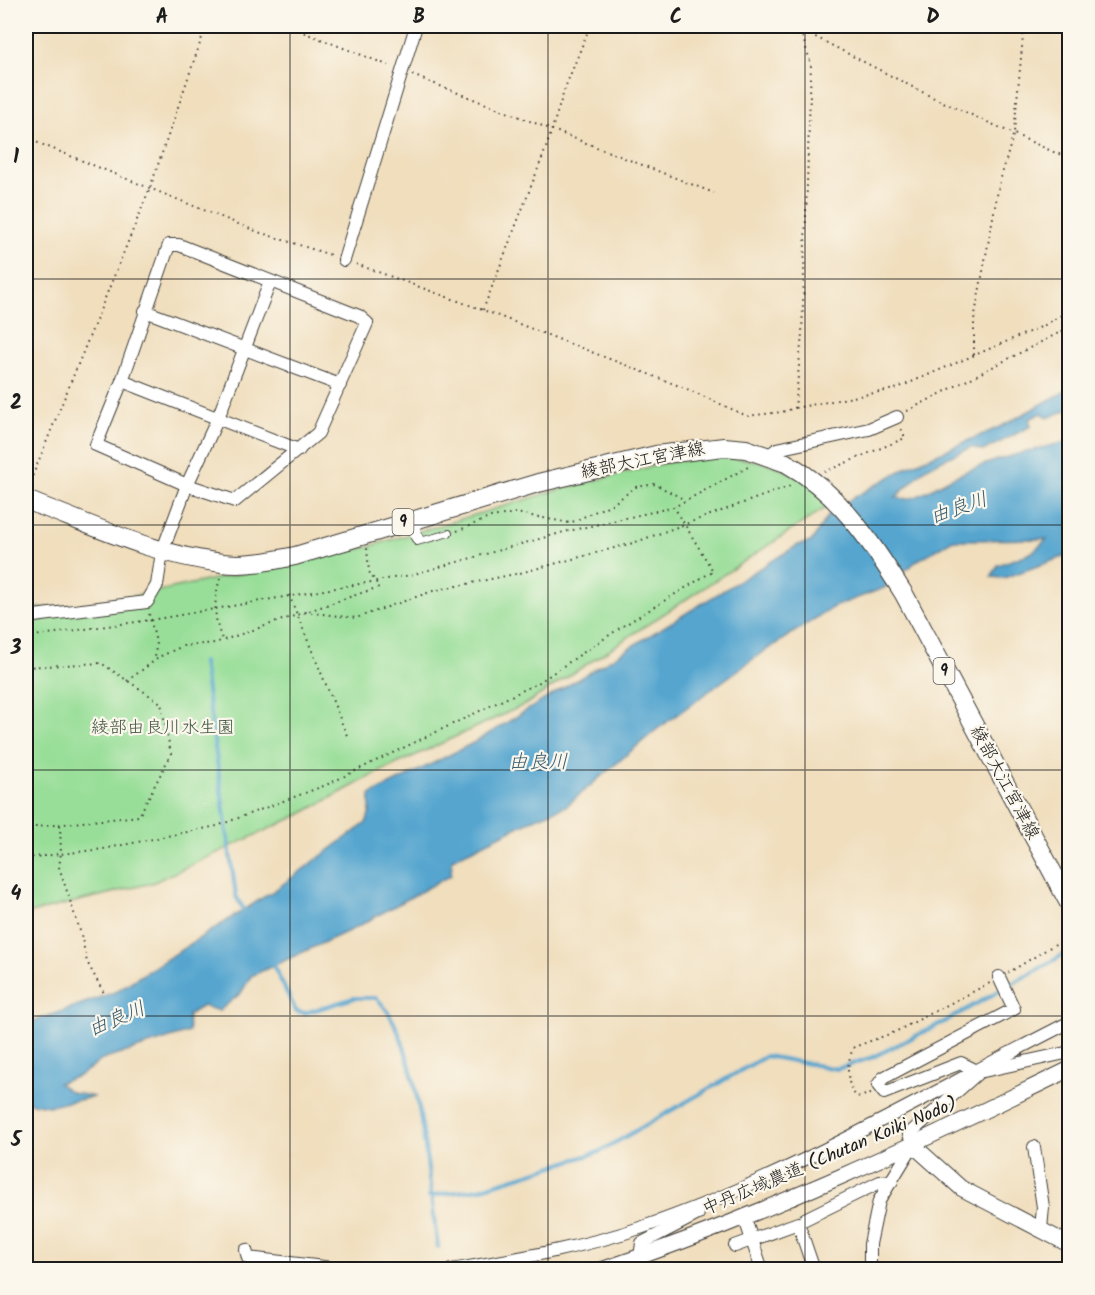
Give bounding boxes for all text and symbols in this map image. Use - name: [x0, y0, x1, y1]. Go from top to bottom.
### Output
- text: A: [156, 2, 168, 34]
- text: B: [413, 2, 425, 34]
- text: C: [670, 2, 682, 34]
- text: D: [926, 2, 940, 34]
- text: 1: [13, 142, 19, 174]
- text: 2: [10, 388, 22, 420]
- street label: 綾部大江宮津線: [578, 435, 708, 487]
- water label: 由良川: [925, 484, 993, 534]
- road number: 9: [392, 509, 414, 535]
- text: 3: [10, 633, 22, 665]
- road number: 9: [934, 658, 954, 684]
- park label: 綾部由良川水生園: [91, 714, 235, 743]
- street label: 綾部大江宮津線: [962, 721, 1046, 845]
- water label: 由良川: [508, 747, 568, 779]
- text: 4: [11, 879, 22, 911]
- water label: 由良川: [83, 994, 151, 1046]
- street label: 中丹広域農道 (Chutan Koiki Nodo): [698, 1090, 962, 1224]
- text: 5: [10, 1125, 23, 1157]

